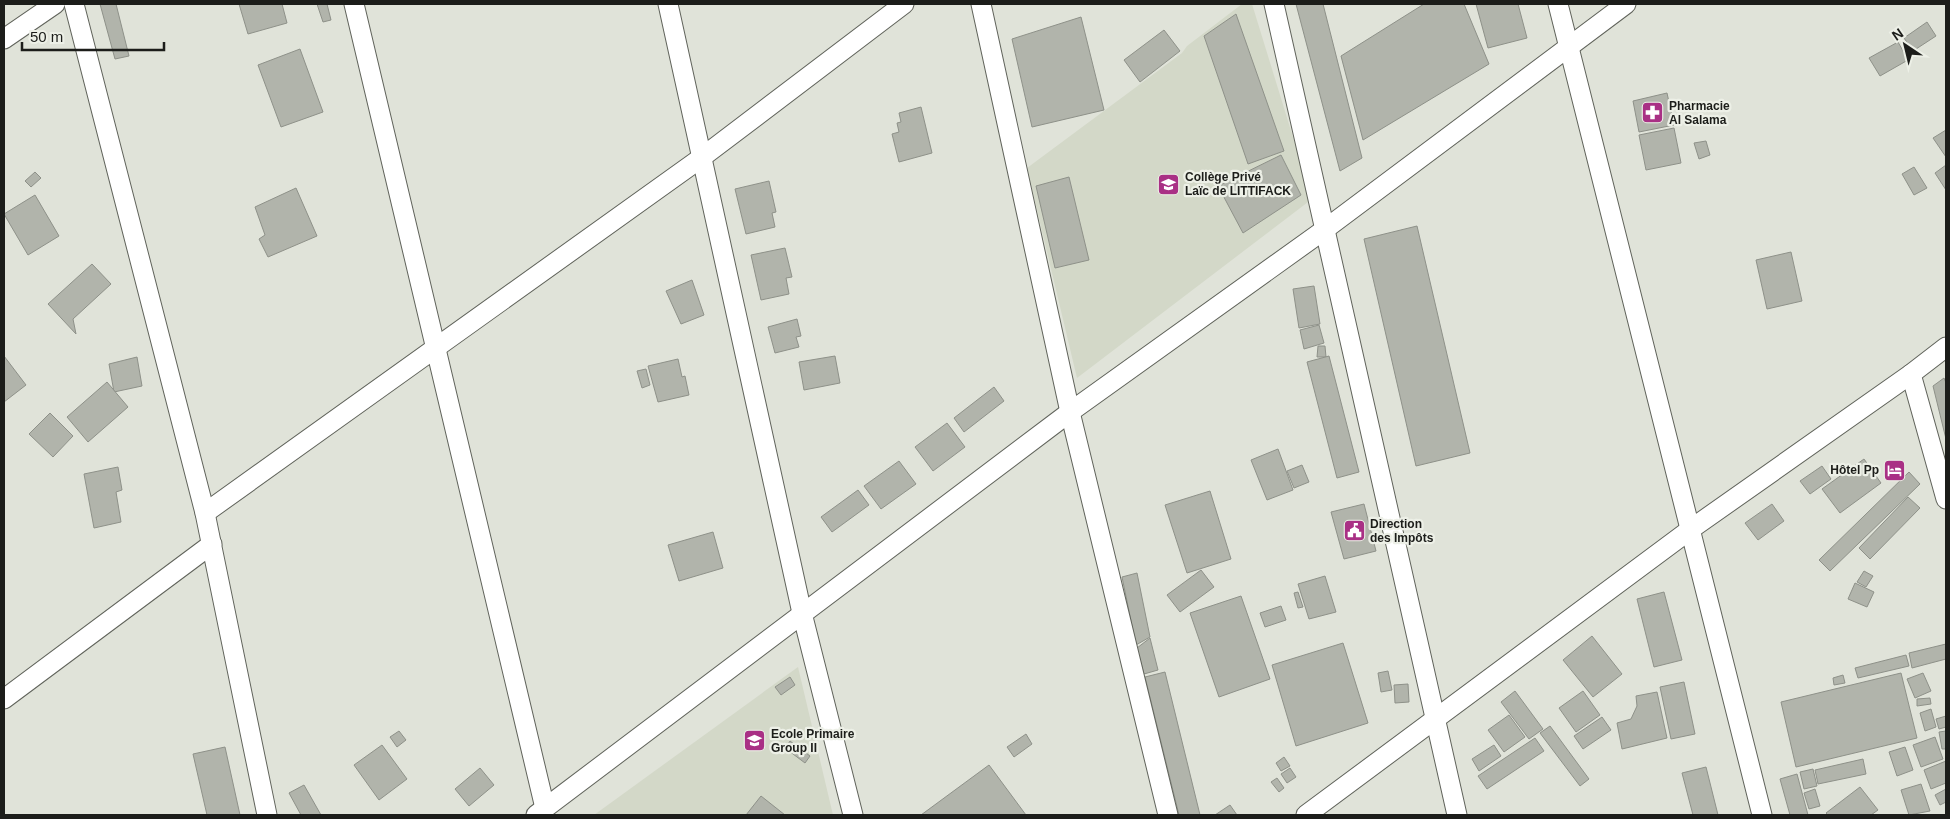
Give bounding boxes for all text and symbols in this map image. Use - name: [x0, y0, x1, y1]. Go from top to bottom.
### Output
- scale bar: [22, 20, 165, 52]
- north arrow: [1880, 20, 1930, 70]
- text: N: [1889, 25, 1906, 44]
- text: 50 m: [30, 28, 63, 45]
- place label: Pharmacie Al Salama: [1669, 99, 1730, 127]
- pharmacy icon: Pharmacie Al Salama: [1641, 101, 1665, 125]
- place label: Collège Privé Laïc de LITTIFACK: [1185, 170, 1291, 198]
- school or university icon: Collège Privé Laïc de LITTIFACK: [1157, 172, 1181, 196]
- hotel icon: Hôtel Pp: [1883, 458, 1907, 482]
- place label: Hôtel Pp: [1830, 463, 1879, 477]
- place label: Direction des Impôts: [1370, 517, 1434, 545]
- public building icon: Direction des Impôts: [1342, 519, 1366, 543]
- place label: Ecole Primaire Group II: [771, 727, 855, 755]
- school or university icon: Ecole Primaire Group II: [743, 729, 767, 753]

